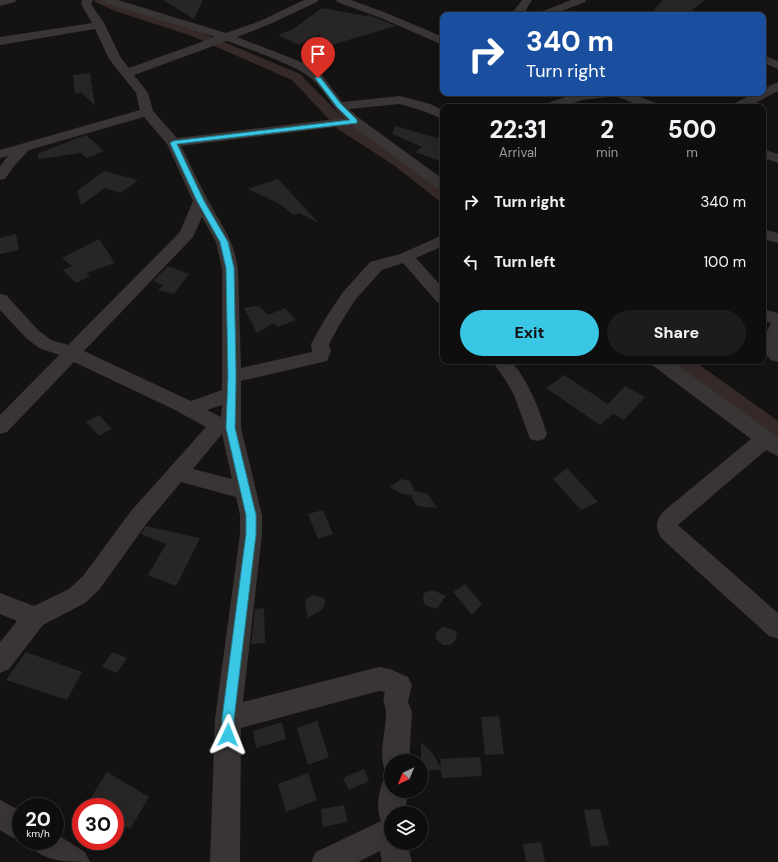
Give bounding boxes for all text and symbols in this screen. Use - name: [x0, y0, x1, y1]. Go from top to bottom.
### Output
- text: 340 m: [526, 23, 614, 60]
- icon: right: [460, 28, 512, 80]
- pin: [301, 37, 335, 78]
- icon: arrive: [307, 43, 329, 65]
- text: Turn right: [526, 59, 606, 83]
- text: 22:31: [489, 114, 547, 145]
- text: 2: [600, 114, 614, 145]
- text: 500: [668, 114, 717, 145]
- text: Arrival: [499, 144, 537, 161]
- text: min: [596, 144, 618, 161]
- text: m: [686, 144, 698, 161]
- icon: right: [460, 191, 482, 213]
- text: Turn right: [494, 192, 565, 212]
- text: 340 m: [700, 192, 746, 212]
- icon: left: [460, 251, 482, 273]
- text: Turn left: [494, 252, 555, 272]
- text: 100 m: [703, 252, 746, 272]
- button: Exit: [460, 310, 599, 356]
- button: Share: [607, 310, 746, 356]
- position arrow: [207, 714, 249, 756]
- north arrow: [384, 754, 428, 798]
- map controls: [384, 754, 428, 850]
- speed limit sign: 30: [72, 798, 124, 850]
- text: 20: [25, 806, 51, 832]
- button: layers: [384, 806, 428, 850]
- text: km/h: [26, 827, 50, 840]

